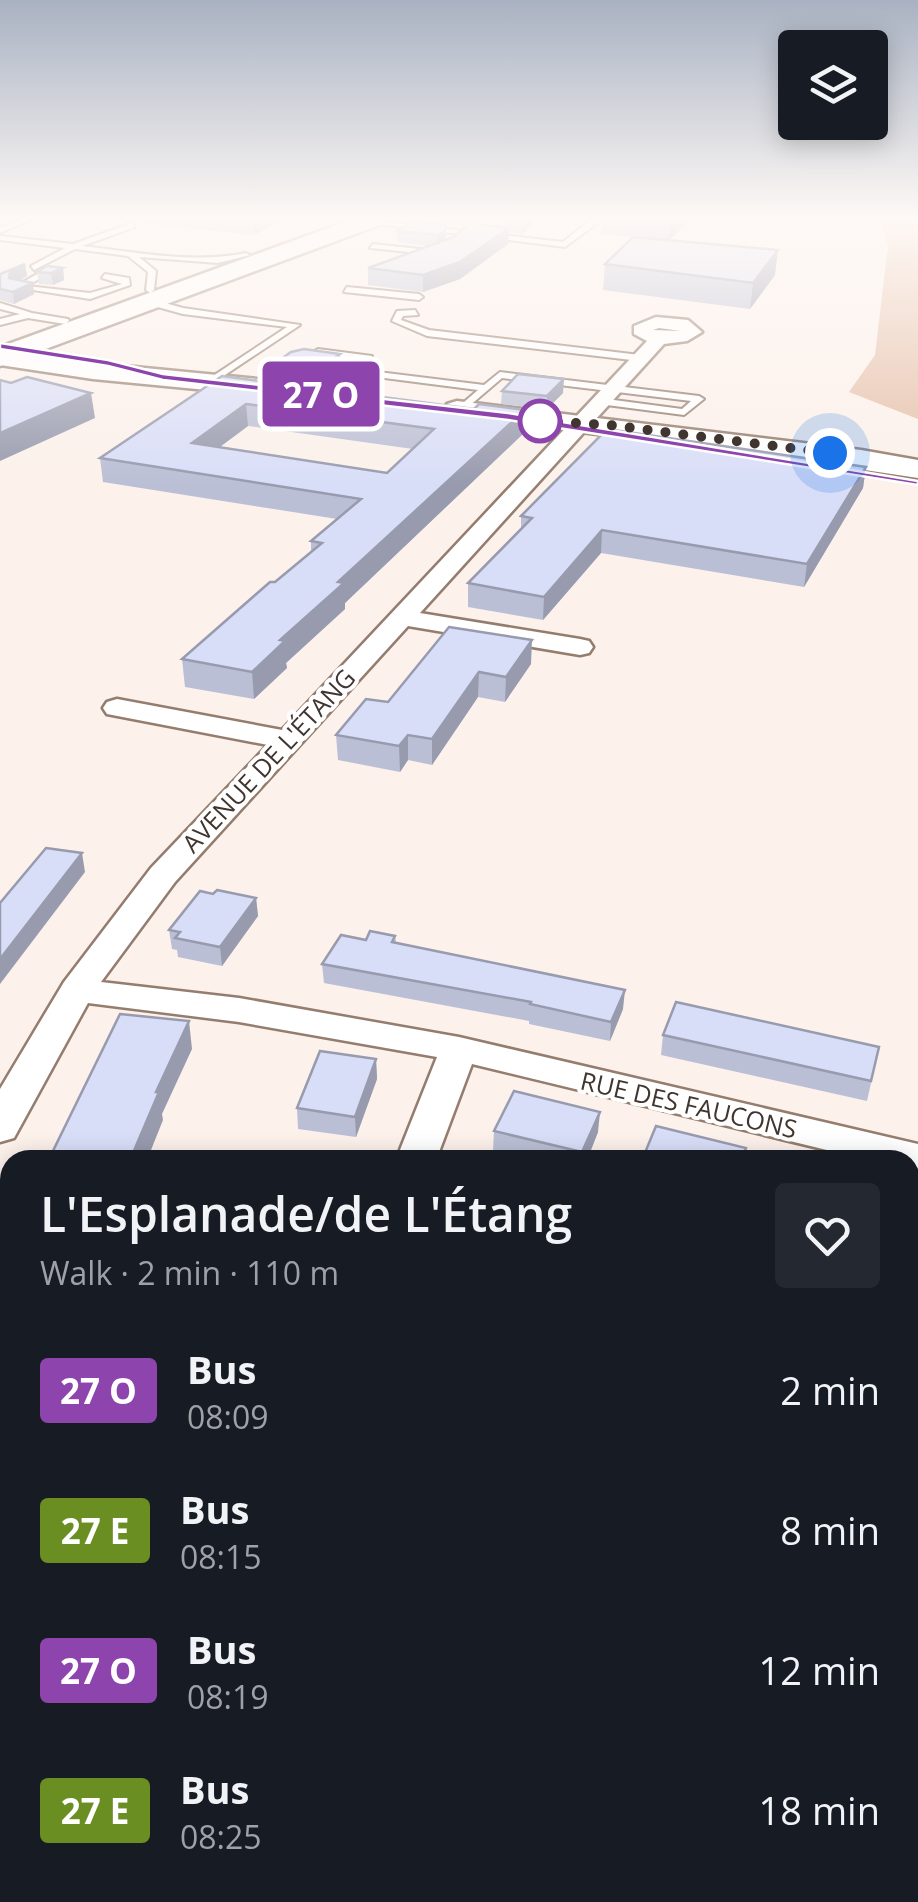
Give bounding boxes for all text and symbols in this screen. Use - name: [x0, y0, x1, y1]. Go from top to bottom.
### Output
- map controls: [778, 30, 888, 140]
- button: layers: [778, 30, 888, 140]
- line badge: 27 O: [251, 362, 391, 426]
- text: 27 O: [283, 371, 359, 418]
- unlabelled marker: [519, 400, 561, 442]
- your location: [805, 428, 855, 478]
- street label: AVENUE DE L'ÉTANG: [174, 661, 362, 859]
- street label: RUE DES FAUCONS: [578, 1063, 800, 1145]
- text: L'Esplanade/de L'Étang: [40, 1181, 572, 1246]
- button: heart: [775, 1183, 880, 1288]
- text: Walk · 2 min · 110 m: [40, 1251, 339, 1294]
- text: Bus: [187, 1343, 256, 1395]
- text: 2 min: [780, 1364, 880, 1416]
- text: 27 O: [60, 1367, 137, 1414]
- text: 08:09: [187, 1395, 269, 1438]
- text: Bus: [180, 1483, 249, 1535]
- text: 8 min: [780, 1504, 880, 1556]
- text: 27 E: [61, 1507, 129, 1554]
- text: 08:15: [180, 1535, 262, 1578]
- text: Bus: [187, 1623, 256, 1675]
- text: 12 min: [759, 1644, 880, 1696]
- text: 27 O: [60, 1647, 137, 1694]
- text: 08:19: [187, 1675, 269, 1718]
- text: Bus: [180, 1763, 249, 1815]
- text: 18 min: [759, 1784, 880, 1836]
- text: 27 E: [61, 1787, 129, 1834]
- text: 08:25: [180, 1815, 262, 1858]

